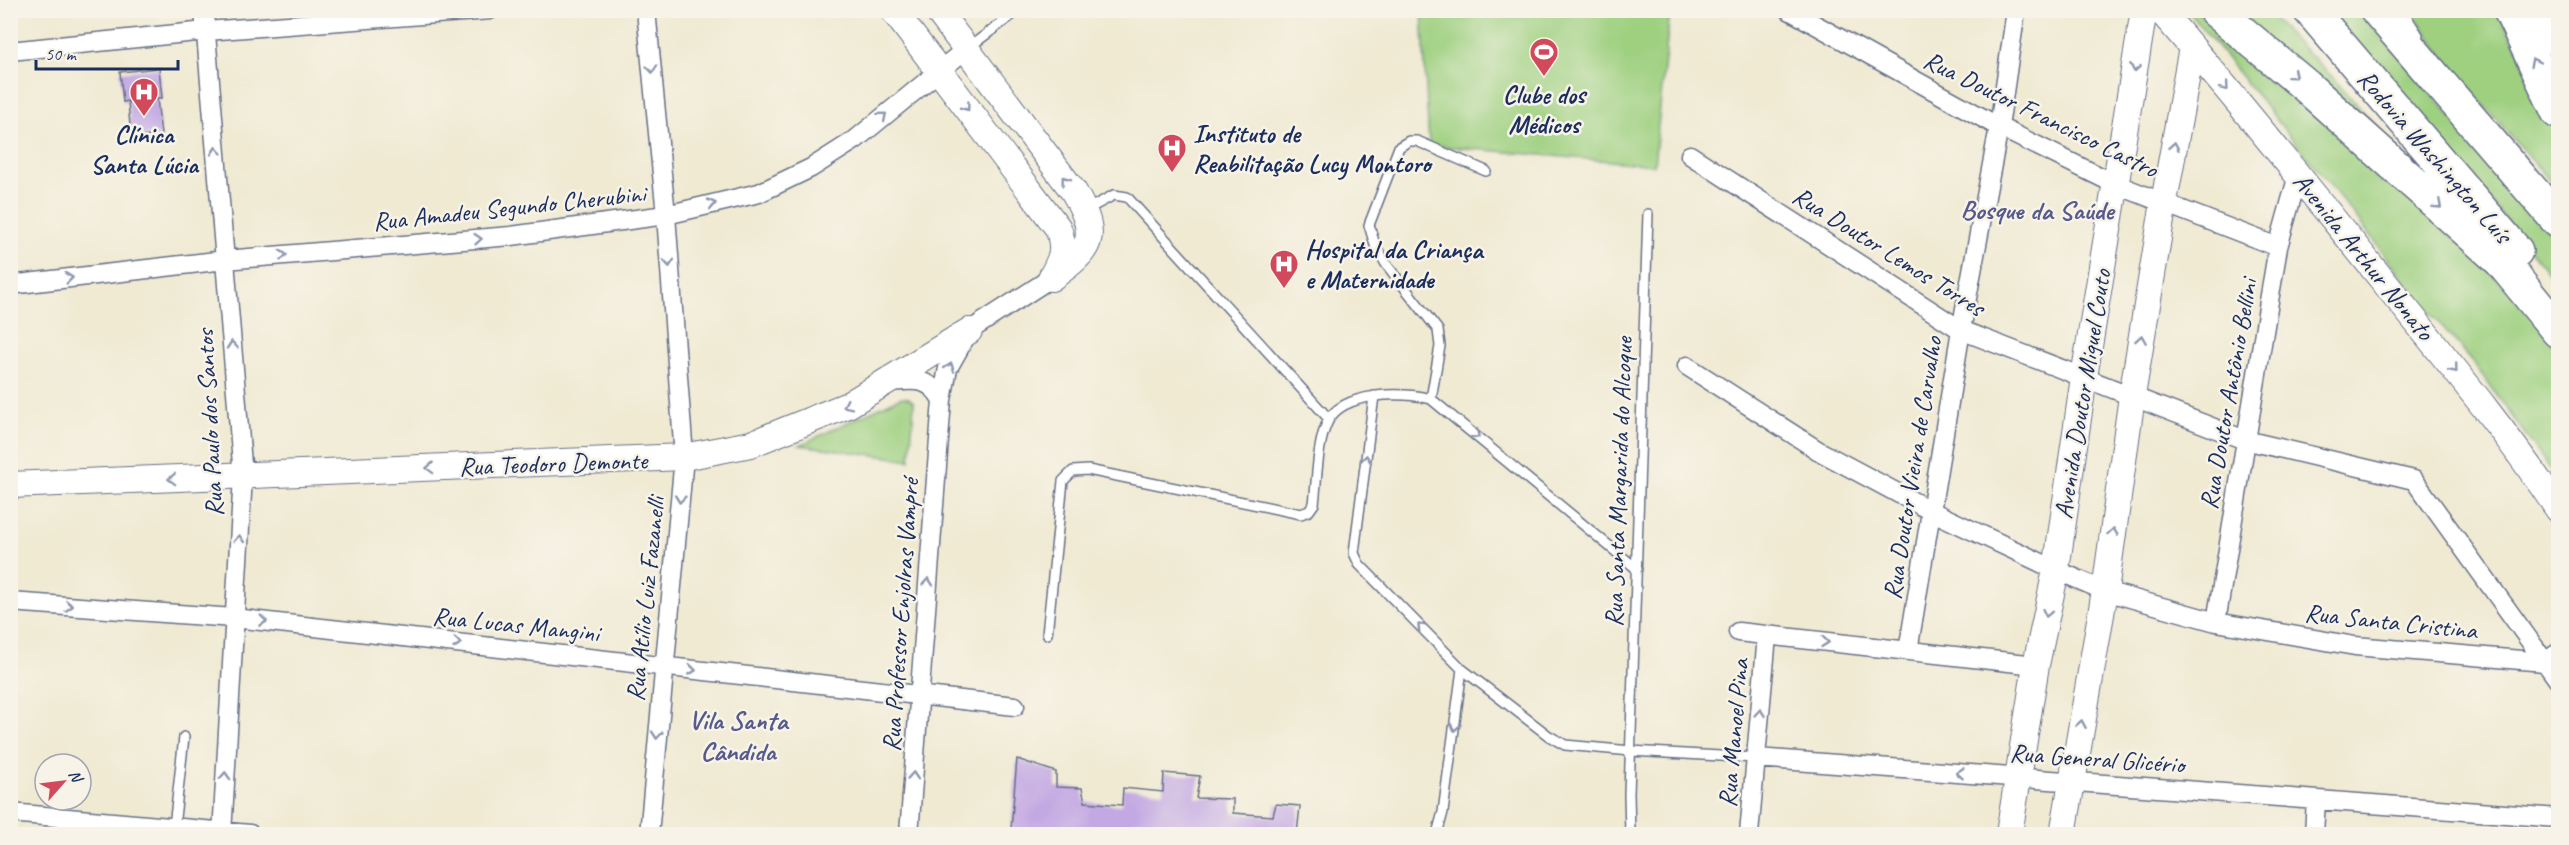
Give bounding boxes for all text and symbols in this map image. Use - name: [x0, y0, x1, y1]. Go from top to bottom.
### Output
- scale bar: [36, 33, 178, 71]
- sports icon: Clube dos Médicos: [1528, 36, 1560, 78]
- text: 50 m: [45, 43, 78, 65]
- street label: Rua Doutor Francisco Castro: [1918, 43, 2165, 186]
- one-way arrow: [2529, 57, 2541, 68]
- street label: Rodovia Washington Luís: [2350, 63, 2520, 252]
- one-way arrow: [645, 64, 658, 73]
- one-way arrow: [2129, 64, 2141, 73]
- one-way arrow: [2286, 68, 2297, 79]
- hospital icon: Clínica Santa Lúcia: [128, 76, 160, 118]
- place label: Clube dos Médicos: [1503, 78, 1588, 141]
- one-way arrow: [2218, 80, 2229, 91]
- one-way arrow: [959, 100, 970, 111]
- one-way arrow: [876, 112, 887, 123]
- place label: Instituto de Reabilitação Lucy Montoro: [1193, 117, 1433, 180]
- place label: Clínica Santa Lúcia: [90, 118, 200, 181]
- hospital icon: Instituto de Reabilitação Lucy Montoro: [1156, 132, 1188, 174]
- one-way arrow: [2167, 142, 2180, 152]
- one-way arrow: [210, 146, 223, 155]
- street label: Avenida Arthur Nonato: [2286, 166, 2443, 348]
- one-way arrow: [1061, 175, 1072, 186]
- street label: Rua Amadeu Segundo Cherubini: [371, 176, 650, 238]
- street label: Rua Doutor Lemos Torres: [1787, 179, 1993, 325]
- district label: Bosque da Saúde: [1961, 193, 2116, 227]
- one-way arrow: [707, 198, 717, 211]
- one-way arrow: [2431, 198, 2442, 209]
- one-way arrow: [473, 233, 482, 246]
- place label: Hospital da Criança e Maternidade: [1305, 233, 1485, 296]
- hospital icon: Hospital da Criança e Maternidade: [1268, 248, 1300, 290]
- one-way arrow: [279, 249, 288, 262]
- one-way arrow: [663, 258, 676, 267]
- street label: Avenida Doutor Miguel Couto: [2046, 265, 2119, 521]
- one-way arrow: [64, 273, 73, 285]
- street label: Rua Doutor Antônio Bellini: [2192, 273, 2266, 512]
- street label: Rua Paulo dos Santos: [188, 326, 231, 517]
- street label: Rua Doutor Vieira de Carvalho: [1875, 333, 1950, 602]
- one-way arrow: [2135, 334, 2147, 343]
- street label: Rua Santa Margarida do Alcoque: [1597, 335, 1640, 628]
- one-way arrow: [226, 341, 239, 350]
- one-way arrow: [2446, 362, 2457, 373]
- one-way arrow: [942, 363, 955, 373]
- one-way arrow: [842, 398, 853, 409]
- one-way arrow: [1469, 428, 1480, 439]
- street label: Rua Teodoro Demonte: [458, 444, 649, 483]
- one-way arrow: [1359, 455, 1371, 464]
- one-way arrow: [426, 462, 435, 475]
- one-way arrow: [168, 473, 177, 486]
- street label: Rua Professor Enjolras Vampré: [874, 474, 927, 753]
- street label: Rua Atílio Luiz Fazanelli: [618, 492, 673, 703]
- one-way arrow: [674, 495, 687, 504]
- one-way arrow: [2107, 527, 2119, 536]
- one-way arrow: [232, 535, 245, 544]
- one-way arrow: [922, 577, 935, 586]
- street label: Rua Santa Cristina: [2303, 596, 2480, 647]
- one-way arrow: [64, 599, 73, 612]
- street label: Rua Lucas Mangini: [431, 599, 604, 650]
- one-way arrow: [2041, 608, 2054, 618]
- one-way arrow: [259, 614, 268, 627]
- one-way arrow: [1418, 623, 1428, 634]
- one-way arrow: [1820, 635, 1830, 648]
- one-way arrow: [452, 636, 462, 649]
- street label: Rua Manoel Pina: [1711, 656, 1757, 809]
- one-way arrow: [688, 663, 697, 676]
- district label: Vila Santa Cândida: [689, 703, 789, 768]
- one-way arrow: [1753, 709, 1766, 718]
- one-way arrow: [2074, 719, 2087, 729]
- one-way arrow: [1449, 722, 1461, 731]
- one-way arrow: [651, 731, 664, 740]
- street label: Rua General Glicério: [2009, 736, 2188, 781]
- north arrow: [33, 752, 93, 812]
- text: N: [64, 766, 88, 787]
- one-way arrow: [1956, 767, 1965, 780]
- one-way arrow: [219, 772, 232, 781]
- one-way arrow: [906, 772, 919, 781]

